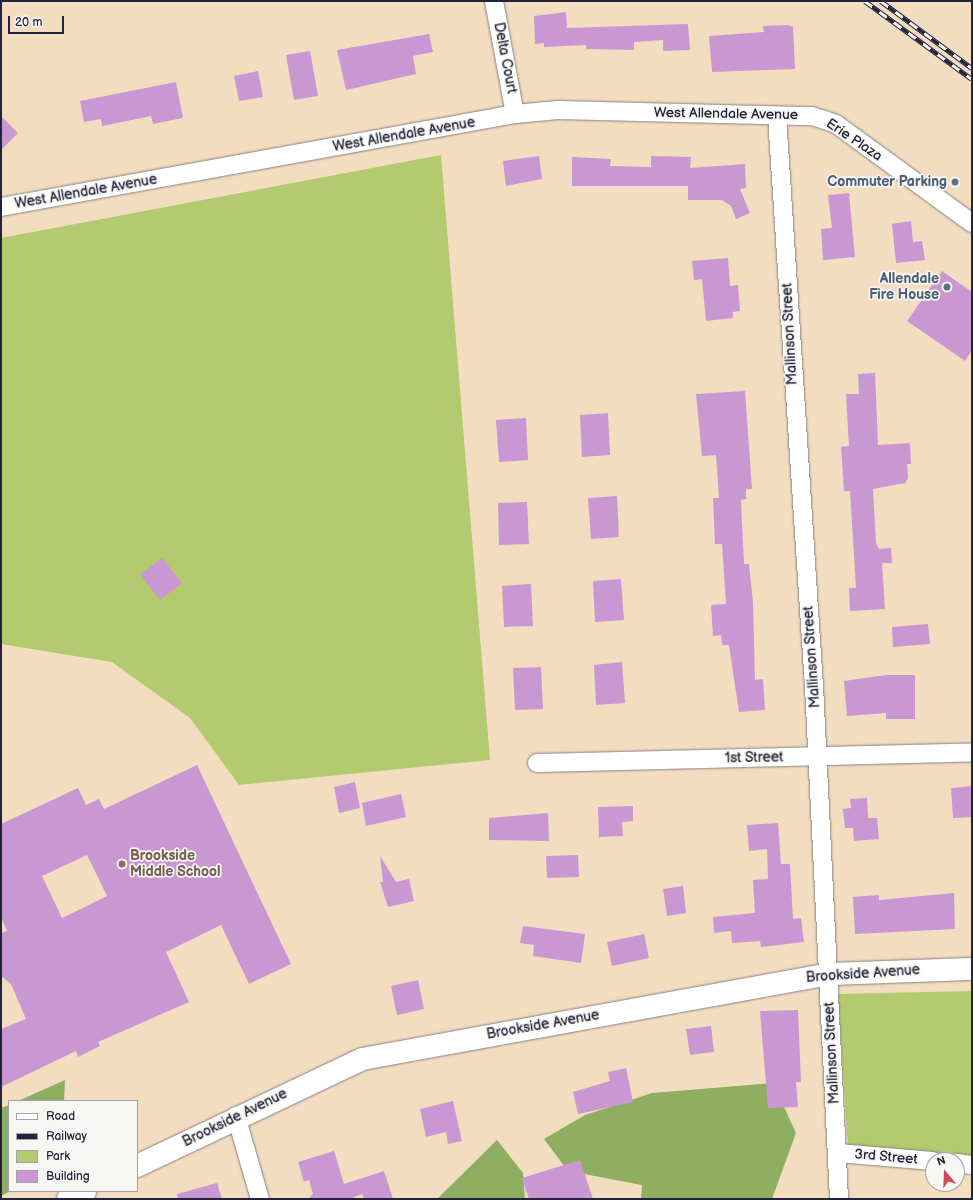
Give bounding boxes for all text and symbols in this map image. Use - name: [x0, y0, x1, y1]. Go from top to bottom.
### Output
- scale bar: [10, 8, 66, 34]
- text: 20 m: [15, 15, 42, 30]
- street label: Delta Court: [490, 21, 520, 95]
- street label: West Allendale Avenue: [654, 104, 798, 124]
- street label: West Allendale Avenue: [332, 114, 476, 156]
- street label: Erie Plaza: [823, 115, 885, 165]
- street label: West Allendale Avenue: [14, 171, 158, 213]
- place label: Commuter Parking: [827, 174, 947, 190]
- marker: Commuter Parking: [950, 177, 960, 187]
- place label: Allendale Fire House: [869, 271, 939, 304]
- street label: Mallinson Street: [779, 282, 801, 386]
- marker: Allendale Fire House: [942, 282, 952, 292]
- street label: Mallinson Street: [800, 605, 824, 709]
- street label: 1st Street: [724, 749, 784, 767]
- place label: Brookside Middle School: [130, 848, 220, 880]
- marker: Brookside Middle School: [117, 859, 127, 869]
- street label: Brookside Avenue: [805, 962, 921, 986]
- street label: Mallinson Street: [821, 1001, 843, 1105]
- street label: Brookside Avenue: [485, 1007, 601, 1043]
- street label: Brookside Avenue: [180, 1085, 290, 1151]
- legend: [8, 1100, 138, 1192]
- text: Road: [46, 1109, 75, 1124]
- text: Railway: [46, 1129, 87, 1144]
- street label: 3rd Street: [854, 1146, 918, 1168]
- text: Park: [46, 1149, 70, 1164]
- north arrow: [925, 1152, 965, 1192]
- text: N: [935, 1154, 947, 1169]
- text: Building: [46, 1169, 90, 1184]

